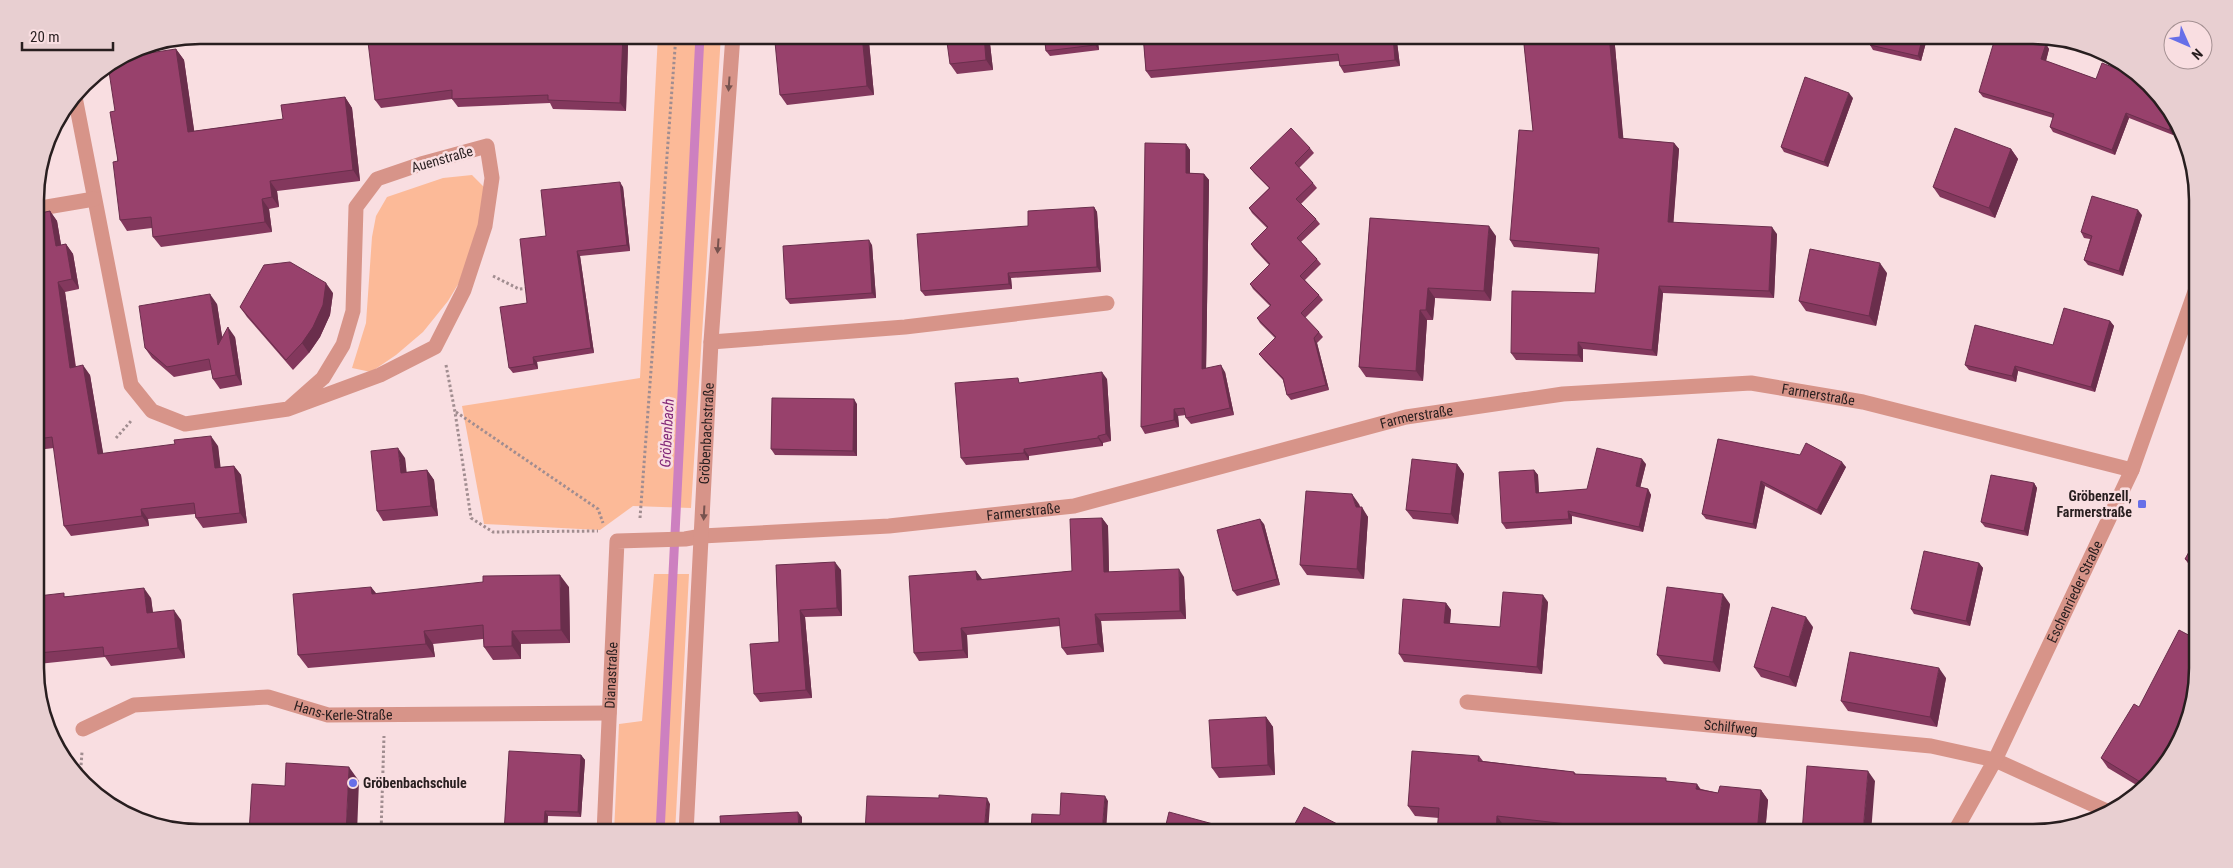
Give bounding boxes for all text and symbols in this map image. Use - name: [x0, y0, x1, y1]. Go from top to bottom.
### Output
- scale bar: [22, 20, 114, 52]
- north arrow: [2163, 20, 2213, 70]
- text: 20 m: [30, 28, 60, 46]
- text: N: [2189, 46, 2206, 63]
- one-way arrow: [725, 76, 733, 92]
- street label: Auenstraße: [409, 142, 475, 175]
- one-way arrow: [714, 238, 722, 254]
- street label: Farmerstraße: [1781, 380, 1857, 409]
- street label: Gröbenbachstraße: [696, 382, 717, 485]
- water label: Gröbenbach: [656, 398, 678, 468]
- street label: Farmerstraße: [1378, 402, 1454, 432]
- place label: Gröbenzell, Farmerstraße: [2056, 488, 2132, 520]
- marker: Gröbenzell, Farmerstraße: [2136, 498, 2148, 510]
- street label: Farmerstraße: [986, 499, 1061, 523]
- one-way arrow: [699, 505, 707, 521]
- street label: Eschenrieder Straße: [2044, 538, 2106, 645]
- street label: Dianastraße: [602, 641, 621, 709]
- street label: Hans-Kerle-Straße: [292, 697, 393, 723]
- street label: Schilfweg: [1703, 717, 1758, 738]
- place label: Gröbenbachschule: [363, 775, 467, 791]
- marker: Gröbenbachschule: [347, 777, 359, 789]

